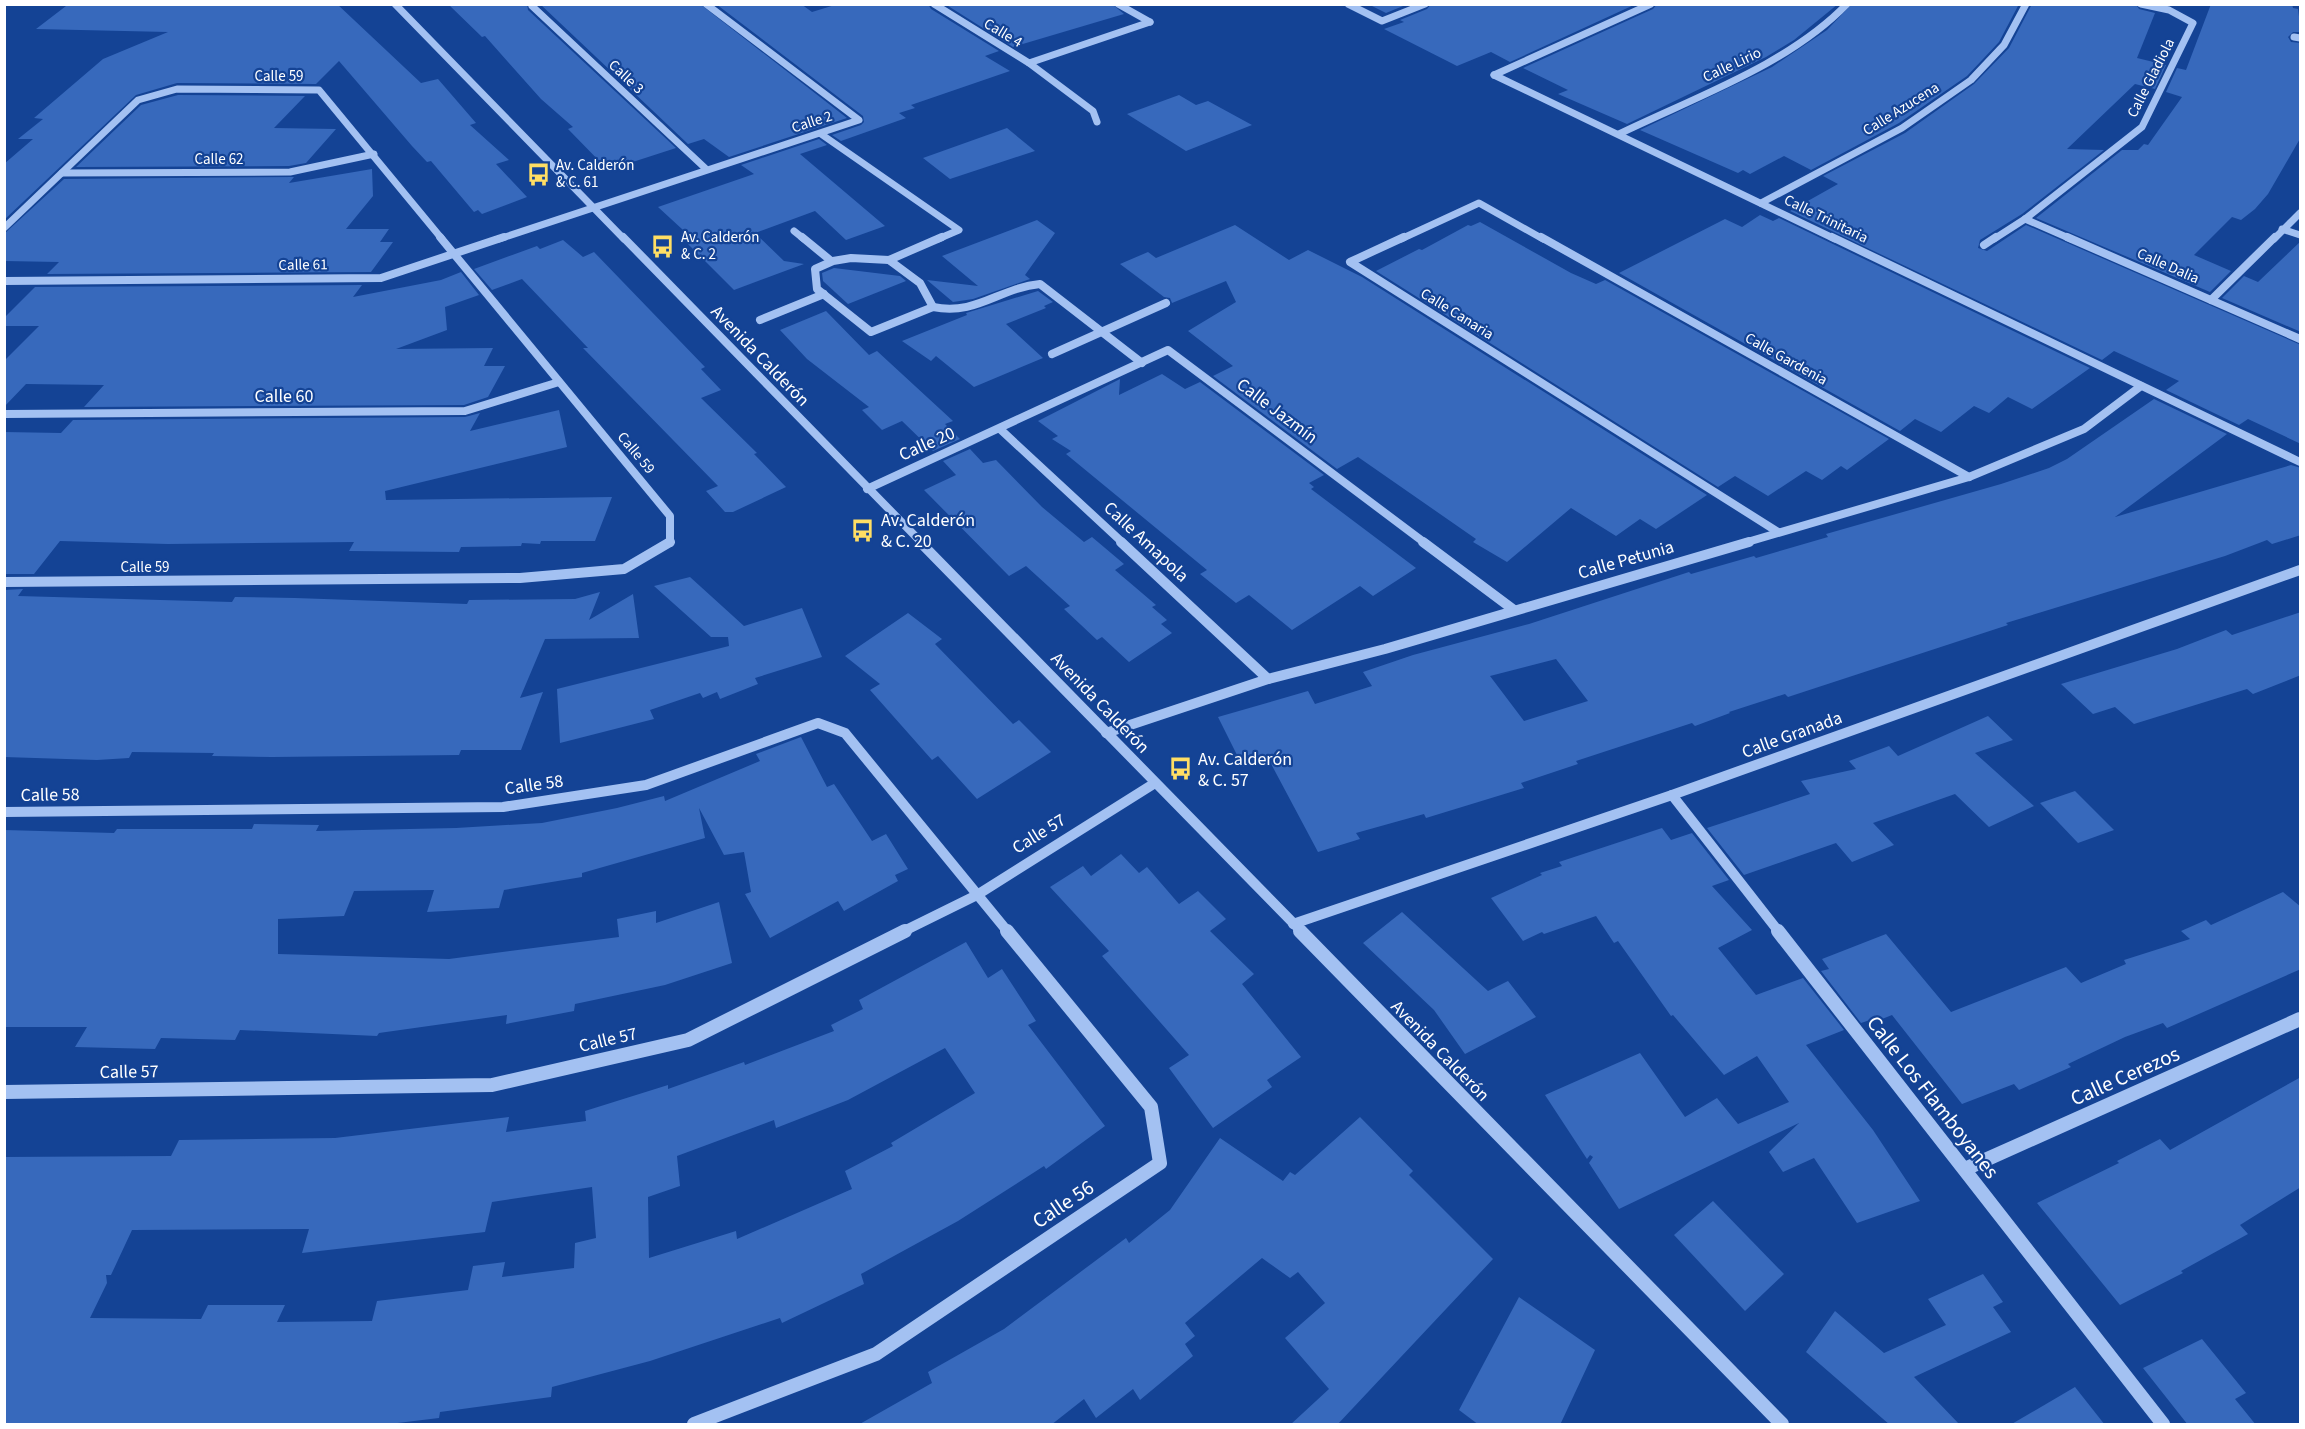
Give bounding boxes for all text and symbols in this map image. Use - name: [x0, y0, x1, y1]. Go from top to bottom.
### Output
- street label: Calle 4: [980, 13, 1027, 53]
- street label: Calle Gladiola: [2122, 35, 2180, 121]
- street label: Calle Lirio: [1699, 42, 1765, 88]
- street label: Calle 3: [604, 55, 648, 99]
- street label: Calle 59: [254, 66, 304, 87]
- street label: Calle Azucena: [1859, 77, 1943, 141]
- street label: Calle 2: [789, 106, 835, 138]
- street label: Calle 62: [194, 149, 244, 170]
- place label: Av. Calderón & C. 61: [556, 155, 634, 193]
- bus stop icon: Av. Calderón & C. 61: [525, 161, 551, 187]
- street label: Calle Trinitaria: [1780, 190, 1872, 248]
- place label: Av. Calderón & C. 2: [681, 227, 759, 265]
- bus stop icon: Av. Calderón & C. 2: [650, 233, 676, 259]
- street label: Calle Dalia: [2134, 243, 2202, 289]
- street label: Calle 61: [278, 254, 328, 276]
- street label: Calle Canaria: [1416, 283, 1498, 345]
- street label: Avenida Calderón: [705, 300, 815, 412]
- street label: Calle Gardenia: [1741, 328, 1831, 390]
- street label: Calle Jazmín: [1231, 372, 1323, 450]
- street label: Calle 60: [255, 384, 314, 409]
- street label: Calle 20: [895, 421, 959, 467]
- street label: Calle 59: [612, 427, 660, 479]
- street label: Calle Amapola: [1098, 496, 1194, 588]
- place label: Av. Calderón & C. 20: [881, 508, 975, 554]
- bus stop icon: Av. Calderón & C. 20: [850, 517, 876, 543]
- street label: Calle Petunia: [1575, 534, 1677, 586]
- street label: Calle 59: [120, 557, 170, 578]
- street label: Avenida Calderón: [1045, 647, 1155, 759]
- street label: Calle Granada: [1738, 705, 1846, 765]
- place label: Av. Calderón & C. 57: [1198, 747, 1292, 793]
- bus stop icon: Av. Calderón & C. 57: [1167, 756, 1193, 782]
- street label: Calle 58: [503, 769, 565, 801]
- street label: Calle 58: [20, 782, 80, 808]
- street label: Calle 57: [1007, 808, 1071, 860]
- street label: Avenida Calderón: [1385, 995, 1495, 1107]
- street label: Calle Los Flamboyanes: [1860, 1009, 2006, 1185]
- street label: Calle 57: [576, 1021, 640, 1059]
- street label: Calle Cerezos: [2066, 1038, 2185, 1113]
- street label: Calle 57: [99, 1059, 159, 1085]
- street label: Calle 56: [1026, 1172, 1100, 1236]

